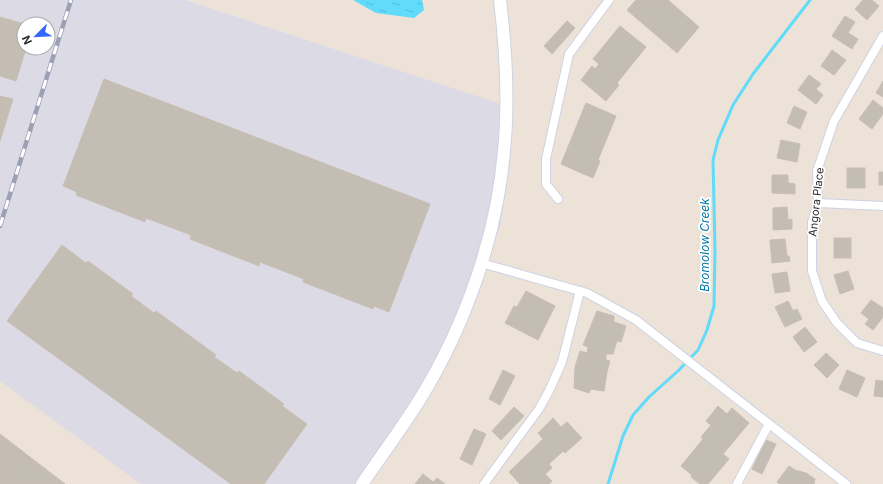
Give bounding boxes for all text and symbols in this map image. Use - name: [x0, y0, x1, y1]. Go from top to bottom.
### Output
- north arrow: [16, 16, 56, 56]
- text: N: [19, 33, 35, 47]
- street label: Angora Place: [805, 167, 827, 237]
- water label: Bromolow Creek: [697, 198, 712, 292]

